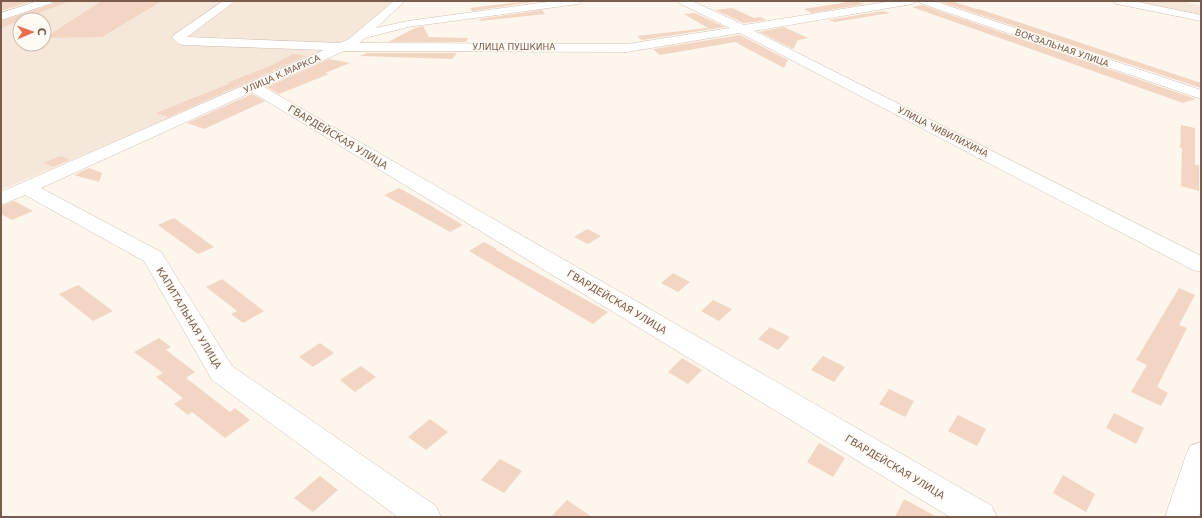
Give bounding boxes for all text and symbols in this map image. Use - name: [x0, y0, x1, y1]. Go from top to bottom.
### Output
- north arrow: [12, 12, 52, 52]
- text: С: [35, 27, 48, 36]
- street label: ВОКЗАЛЬНАЯ УЛИЦА: [1014, 27, 1111, 69]
- street label: УЛИЦА ПУШКИНА: [473, 42, 556, 52]
- street label: УЛИЦА К.МАРКСА: [242, 52, 322, 95]
- street label: ГВАРДЕЙСКАЯ УЛИЦА: [286, 102, 390, 171]
- street label: УЛИЦА ЧИВИЛИХИНА: [896, 105, 991, 160]
- street label: КАПИТАЛЬНАЯ УЛИЦА: [154, 265, 224, 371]
- street label: ГВАРДЕЙСКАЯ УЛИЦА: [565, 267, 669, 336]
- street label: ГВАРДЕЙСКАЯ УЛИЦА: [843, 432, 947, 501]

